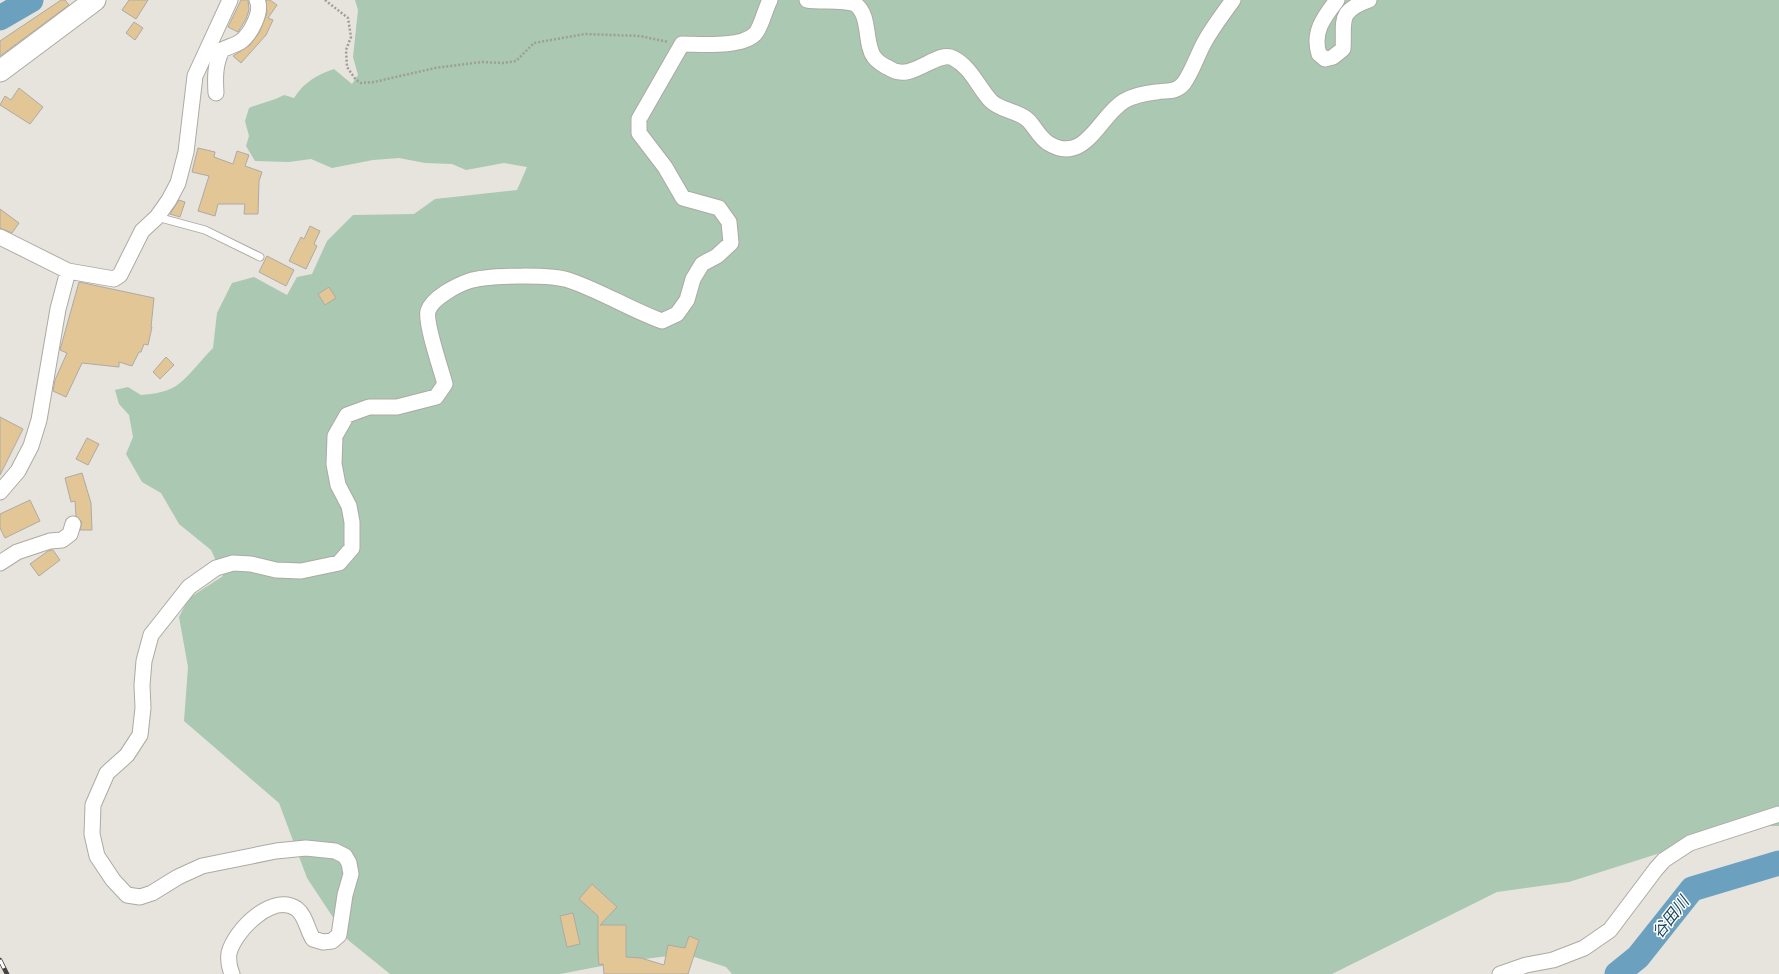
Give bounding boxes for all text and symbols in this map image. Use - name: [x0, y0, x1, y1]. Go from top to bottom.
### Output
- water label: 谷田川: [1649, 892, 1693, 941]

